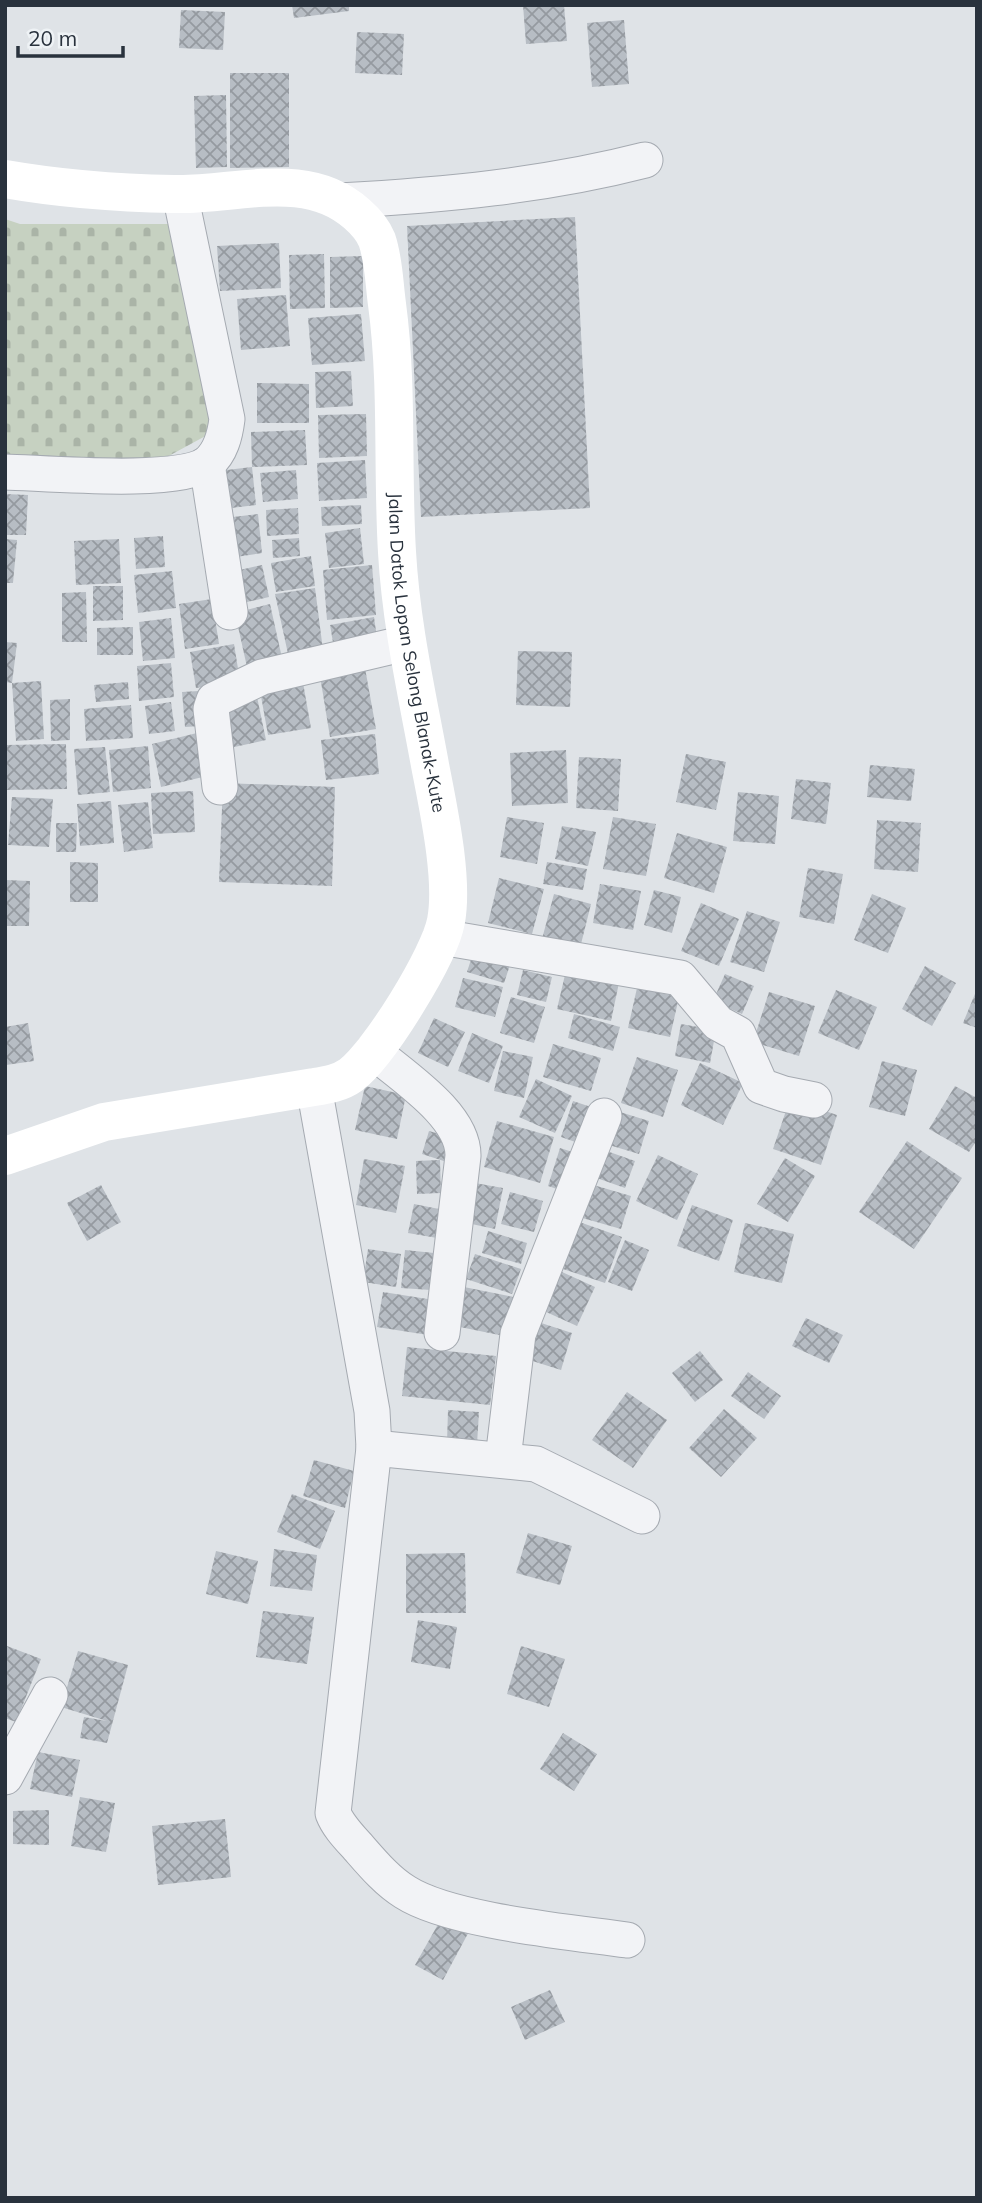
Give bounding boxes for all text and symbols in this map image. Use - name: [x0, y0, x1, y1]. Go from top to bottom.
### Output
- scale bar: [18, 14, 122, 58]
- text: 20 m: [28, 25, 77, 51]
- street label: Jalan Datok Lopan Selong Blanak-Kute: [384, 492, 451, 814]

